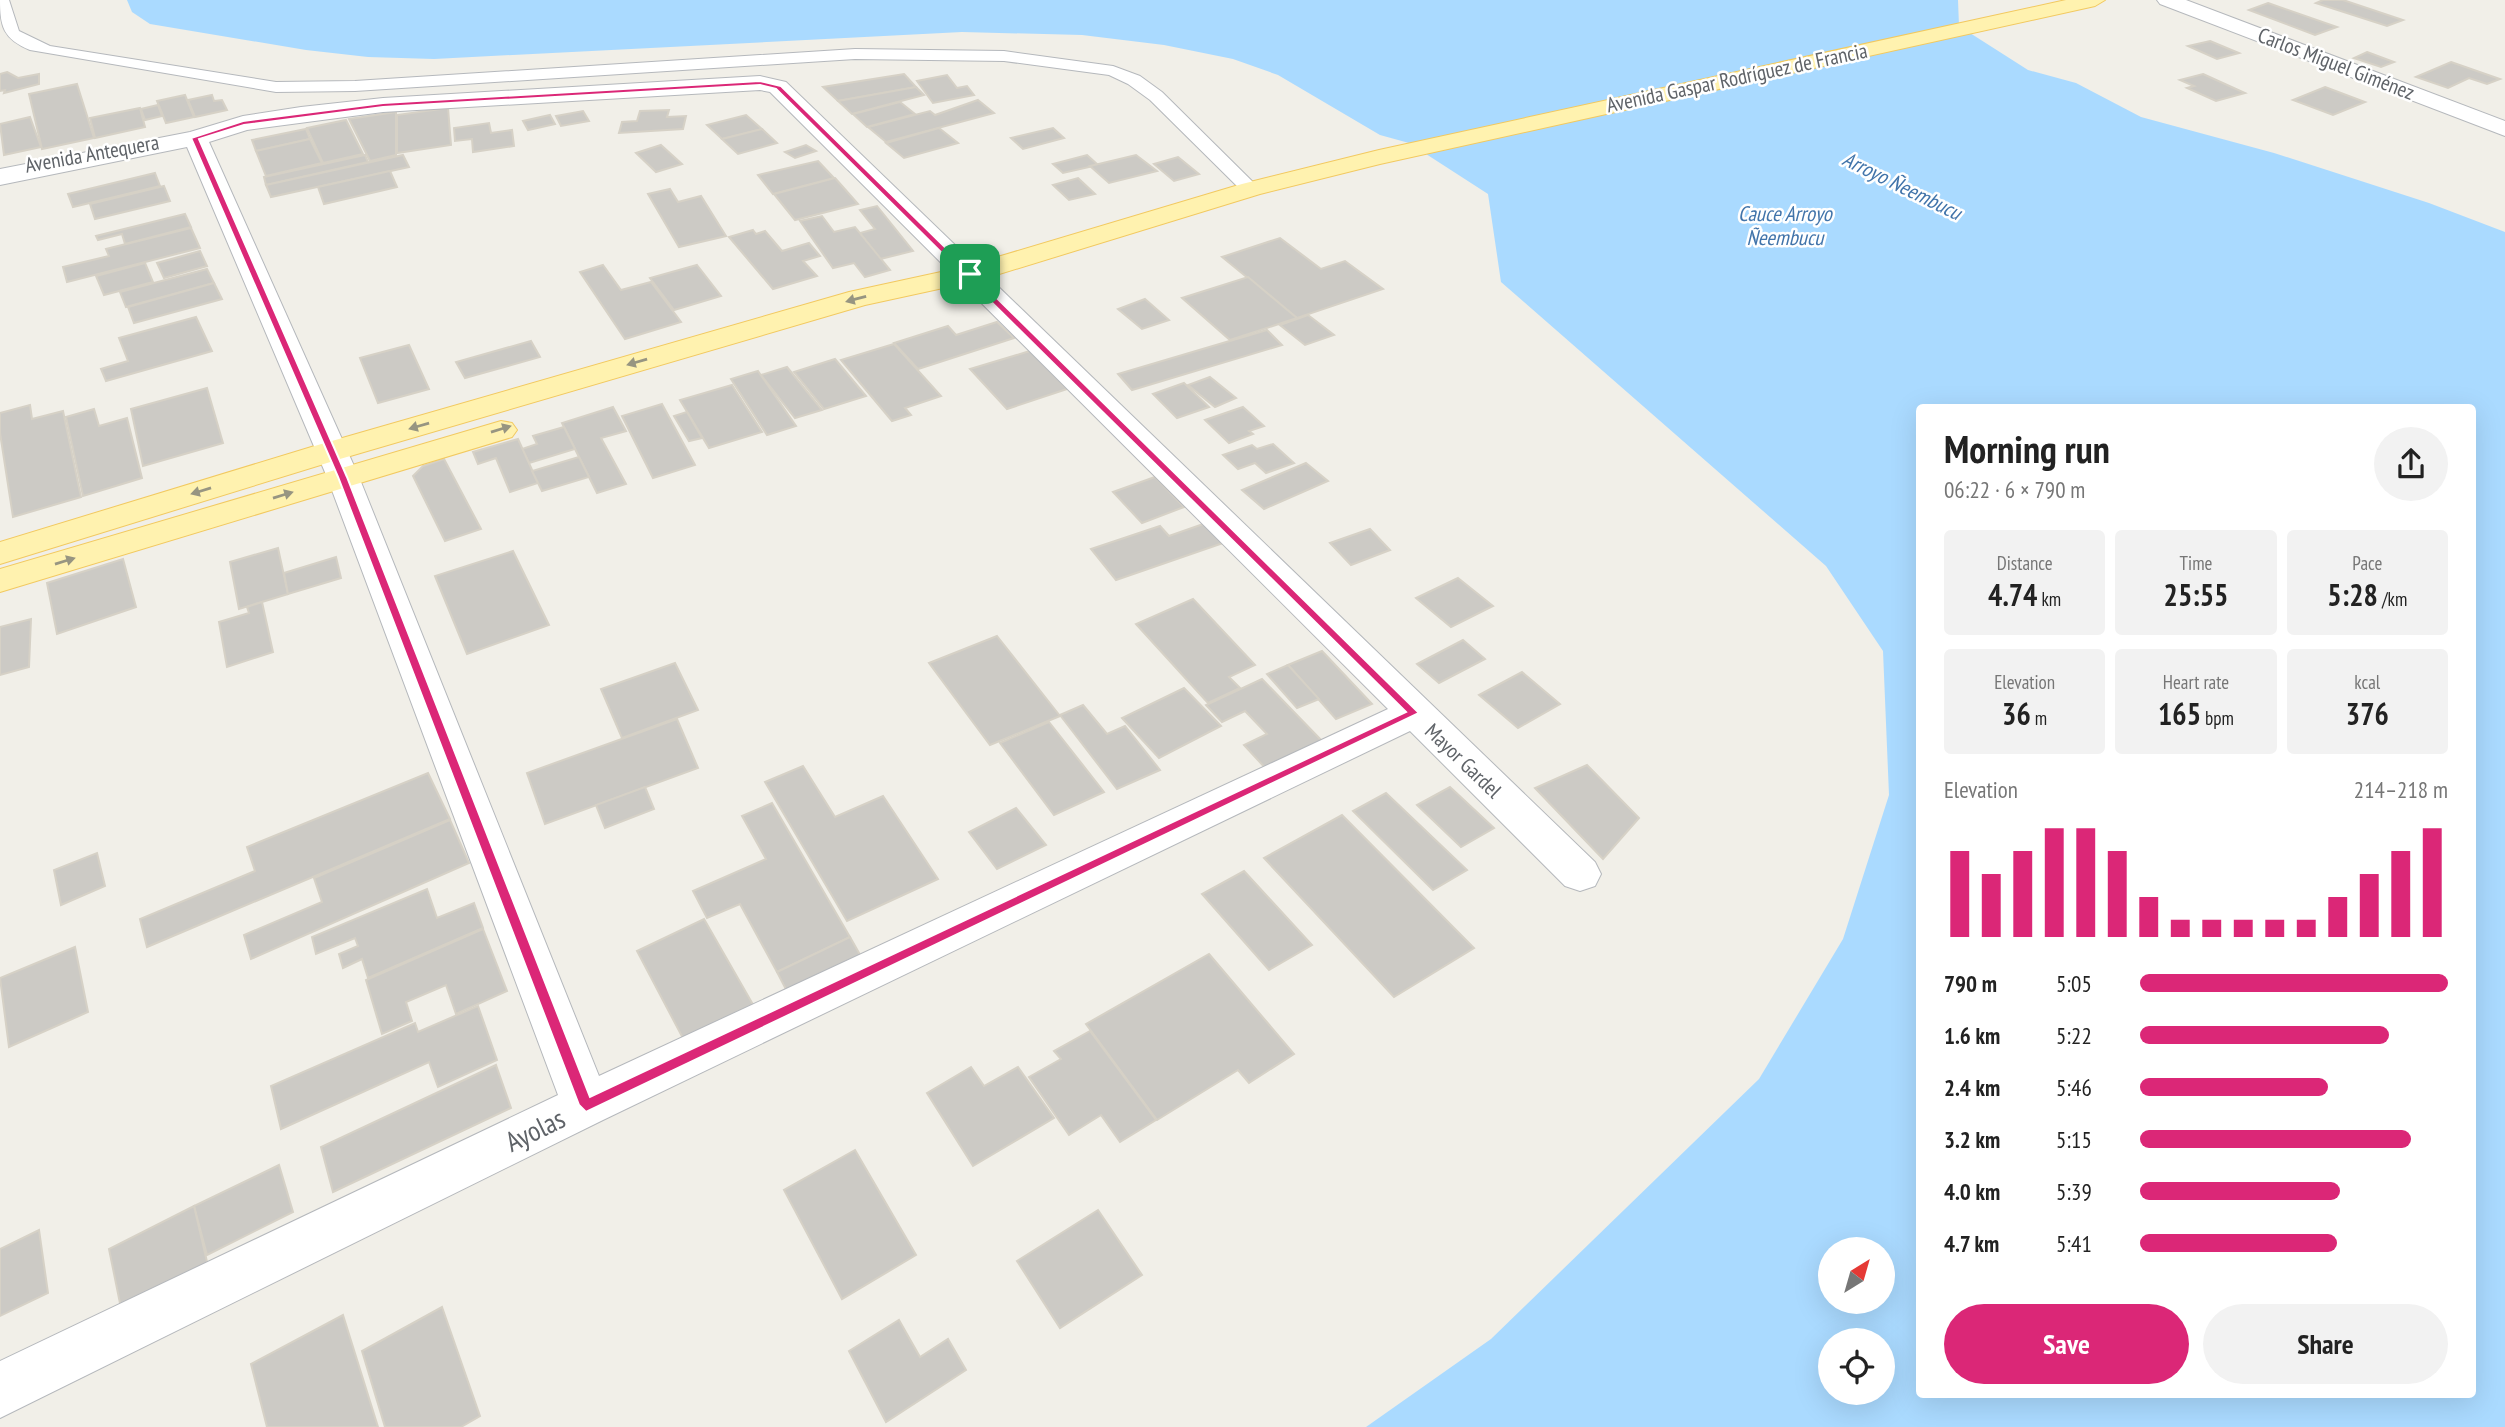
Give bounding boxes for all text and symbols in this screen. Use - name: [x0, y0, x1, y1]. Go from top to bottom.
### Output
- street label: Carlos Miguel Giménez: [2254, 21, 2418, 106]
- street label: Avenida Gaspar Rodríguez de Francia: [1604, 37, 1870, 118]
- street label: Avenida Antequera: [23, 128, 161, 179]
- water label: Arroyo Ñeembucu: [1838, 145, 1968, 227]
- water label: Cauce Arroyo Ñeembucu: [1738, 200, 1834, 251]
- pin: [940, 244, 1000, 304]
- icon: arrive: [951, 255, 989, 293]
- one-way arrow: [845, 294, 867, 305]
- one-way arrow: [626, 358, 647, 368]
- one-way arrow: [408, 421, 429, 431]
- one-way arrow: [491, 424, 512, 434]
- text: Morning run: [1944, 424, 2110, 473]
- button: share: [2374, 427, 2448, 501]
- text: 06:22 · 6 × 790 m: [1944, 475, 2085, 504]
- one-way arrow: [190, 487, 211, 497]
- one-way arrow: [273, 490, 294, 500]
- text: Distance: [1997, 551, 2053, 575]
- text: Time: [2180, 551, 2212, 575]
- text: Pace: [2352, 551, 2382, 575]
- one-way arrow: [55, 555, 76, 565]
- text: 4.74: [1988, 575, 2037, 614]
- text: 25:55: [2164, 575, 2228, 614]
- text: 5:28: [2327, 575, 2378, 614]
- text: km: [2037, 587, 2061, 611]
- text: /km: [2378, 587, 2407, 611]
- text: Elevation: [1994, 670, 2055, 694]
- text: Heart rate: [2163, 670, 2229, 694]
- text: kcal: [2354, 670, 2380, 694]
- text: 36: [2002, 694, 2031, 733]
- text: 165: [2158, 694, 2201, 733]
- text: 376: [2346, 694, 2389, 733]
- text: m: [2031, 706, 2047, 730]
- text: bpm: [2201, 706, 2234, 730]
- street label: Mayor Gardel: [1419, 718, 1507, 804]
- text: Elevation: [1944, 775, 2018, 804]
- text: 214–218 m: [2354, 775, 2448, 804]
- text: 790 m: [1944, 969, 1997, 998]
- text: 5:05: [2056, 969, 2092, 998]
- text: 1.6 km: [1944, 1021, 2000, 1050]
- text: 5:22: [2056, 1021, 2092, 1050]
- text: 2.4 km: [1944, 1073, 2000, 1102]
- text: 5:46: [2056, 1073, 2092, 1102]
- street label: Ayolas: [499, 1099, 571, 1160]
- text: 3.2 km: [1944, 1125, 2000, 1154]
- text: 5:15: [2056, 1125, 2092, 1154]
- text: 4.0 km: [1944, 1177, 2000, 1206]
- text: 5:39: [2056, 1177, 2092, 1206]
- text: 4.7 km: [1944, 1229, 1999, 1258]
- text: 5:41: [2056, 1229, 2092, 1258]
- north arrow: [1818, 1237, 1895, 1314]
- map controls: [1818, 1237, 1895, 1405]
- button: Save: [1944, 1304, 2189, 1384]
- button: Share: [2203, 1304, 2448, 1384]
- button: locate: [1818, 1328, 1895, 1405]

